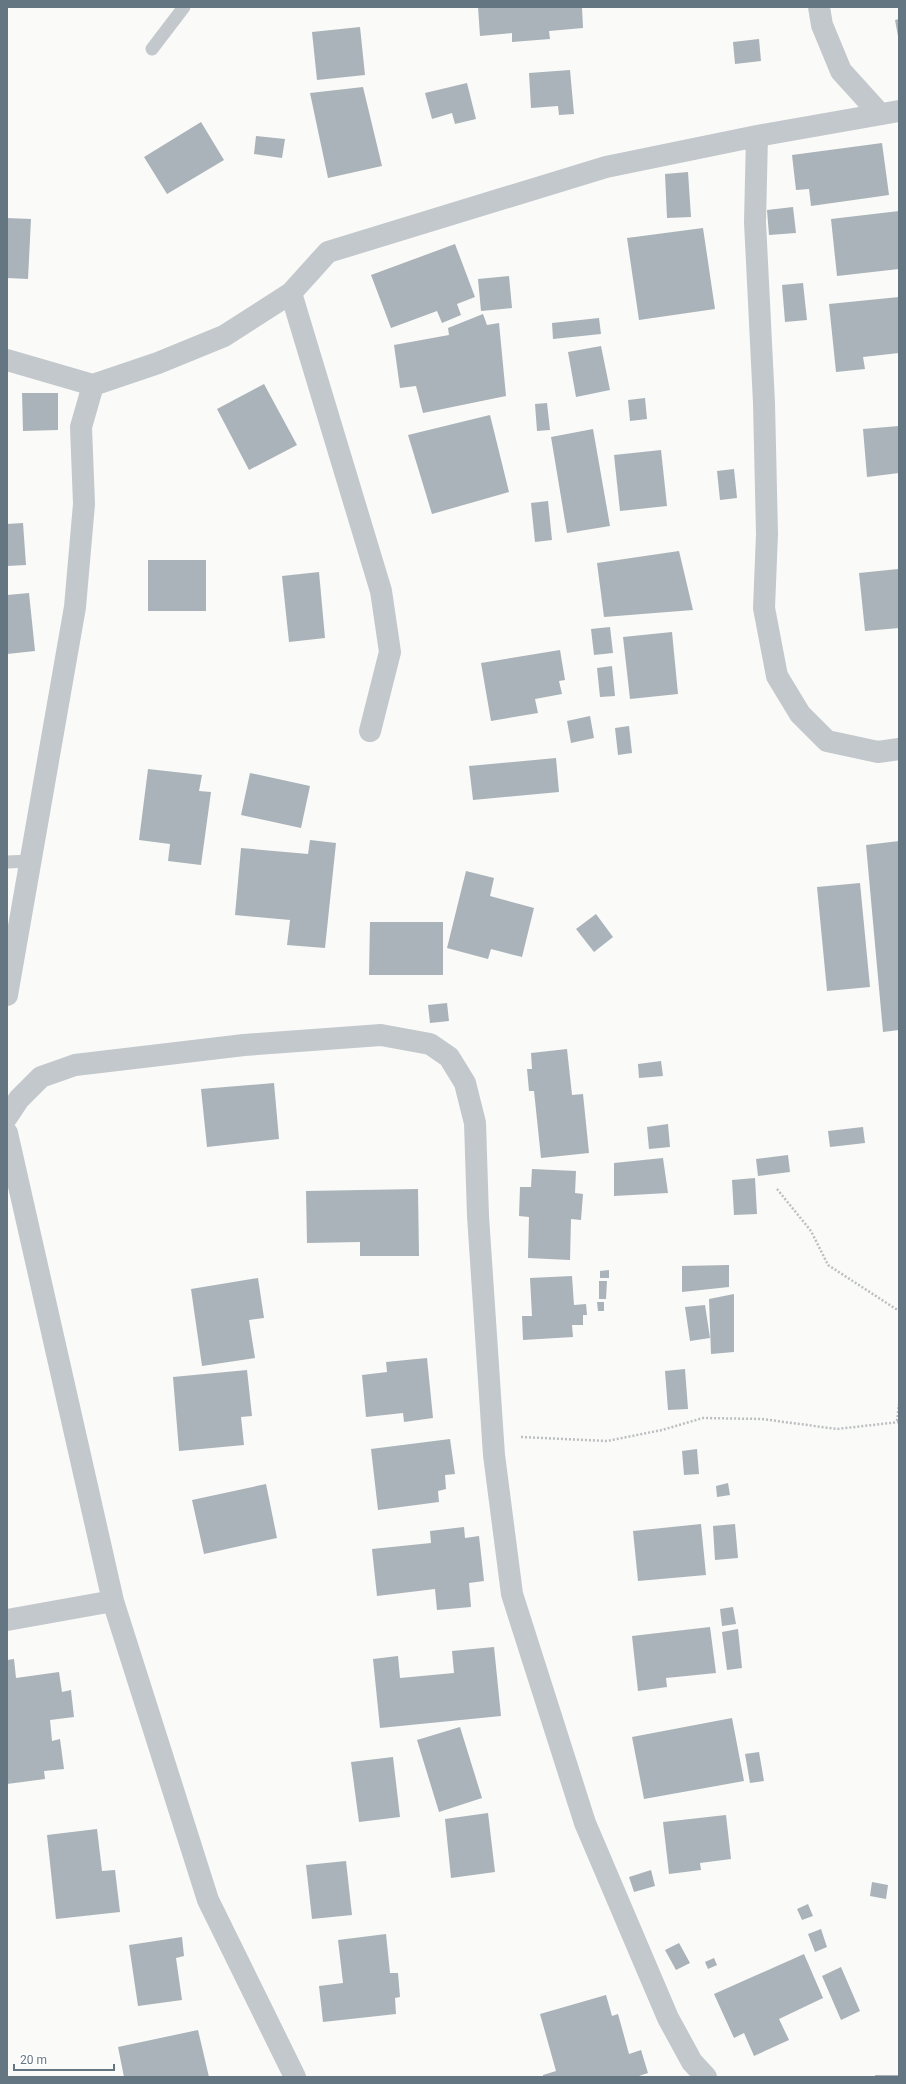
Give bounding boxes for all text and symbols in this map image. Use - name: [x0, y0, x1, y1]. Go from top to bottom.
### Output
- scale bar: [14, 2046, 114, 2072]
- text: 20 m: [20, 2053, 47, 2067]

